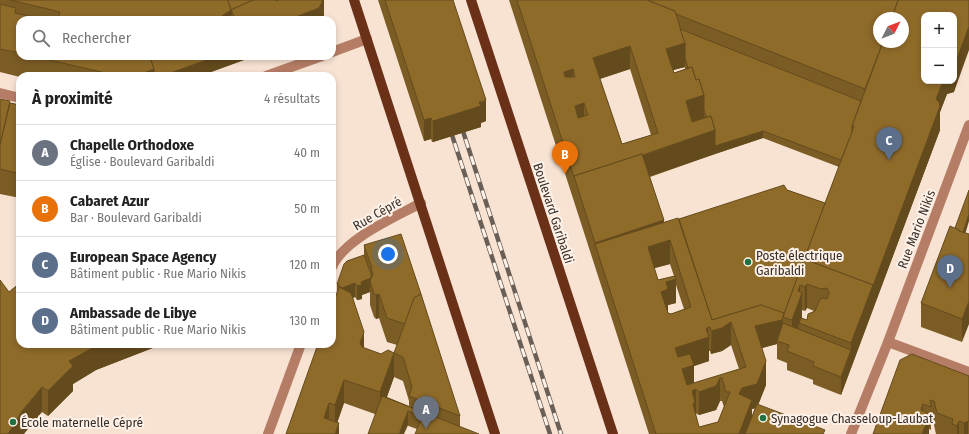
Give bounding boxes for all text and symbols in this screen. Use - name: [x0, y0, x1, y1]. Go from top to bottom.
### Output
- north arrow: [873, 12, 909, 48]
- map controls: [921, 12, 957, 84]
- button: +: [921, 12, 957, 48]
- search box: [16, 16, 336, 60]
- icon: search: [30, 27, 52, 49]
- text: Rechercher: [62, 29, 131, 47]
- button: −: [921, 48, 957, 84]
- text: À proximité: [32, 88, 113, 109]
- text: 4 résultats: [264, 91, 320, 106]
- pin: C: [876, 127, 902, 160]
- text: Chapelle Orthodoxe: [70, 136, 194, 154]
- pin: B: [552, 141, 578, 174]
- text: A: [41, 145, 49, 160]
- text: 40 m: [294, 145, 320, 160]
- text: Église · Boulevard Garibaldi: [70, 154, 214, 169]
- street label: Boulevard Garibaldi: [530, 161, 577, 265]
- street label: Rue Mario Nikis: [895, 187, 938, 270]
- text: Cabaret Azur: [70, 192, 149, 210]
- street label: Rue Cépré: [350, 194, 404, 233]
- text: B: [41, 201, 49, 216]
- text: 50 m: [294, 201, 320, 216]
- text: Bar · Boulevard Garibaldi: [70, 210, 202, 225]
- your location: [378, 244, 398, 264]
- text: European Space Agency: [70, 248, 216, 266]
- place label: Poste électrique Garibaldi: [756, 248, 842, 278]
- pin: D: [937, 255, 963, 288]
- text: C: [42, 257, 48, 272]
- text: 120 m: [289, 257, 320, 272]
- marker: Poste électrique Garibaldi: [743, 257, 753, 267]
- text: Bâtiment public · Rue Mario Nikis: [70, 266, 246, 281]
- text: Ambassade de Libye: [70, 304, 197, 322]
- text: D: [41, 313, 49, 328]
- text: 130 m: [289, 313, 320, 328]
- text: Bâtiment public · Rue Mario Nikis: [70, 322, 246, 337]
- pin: A: [413, 396, 439, 429]
- place label: Synagogue Chasseloup-Laubat: [771, 411, 934, 426]
- marker: Synagogue Chasseloup-Laubat: [758, 413, 768, 423]
- place label: École maternelle Cépré: [21, 415, 143, 430]
- marker: École maternelle Cépré: [8, 417, 18, 427]

